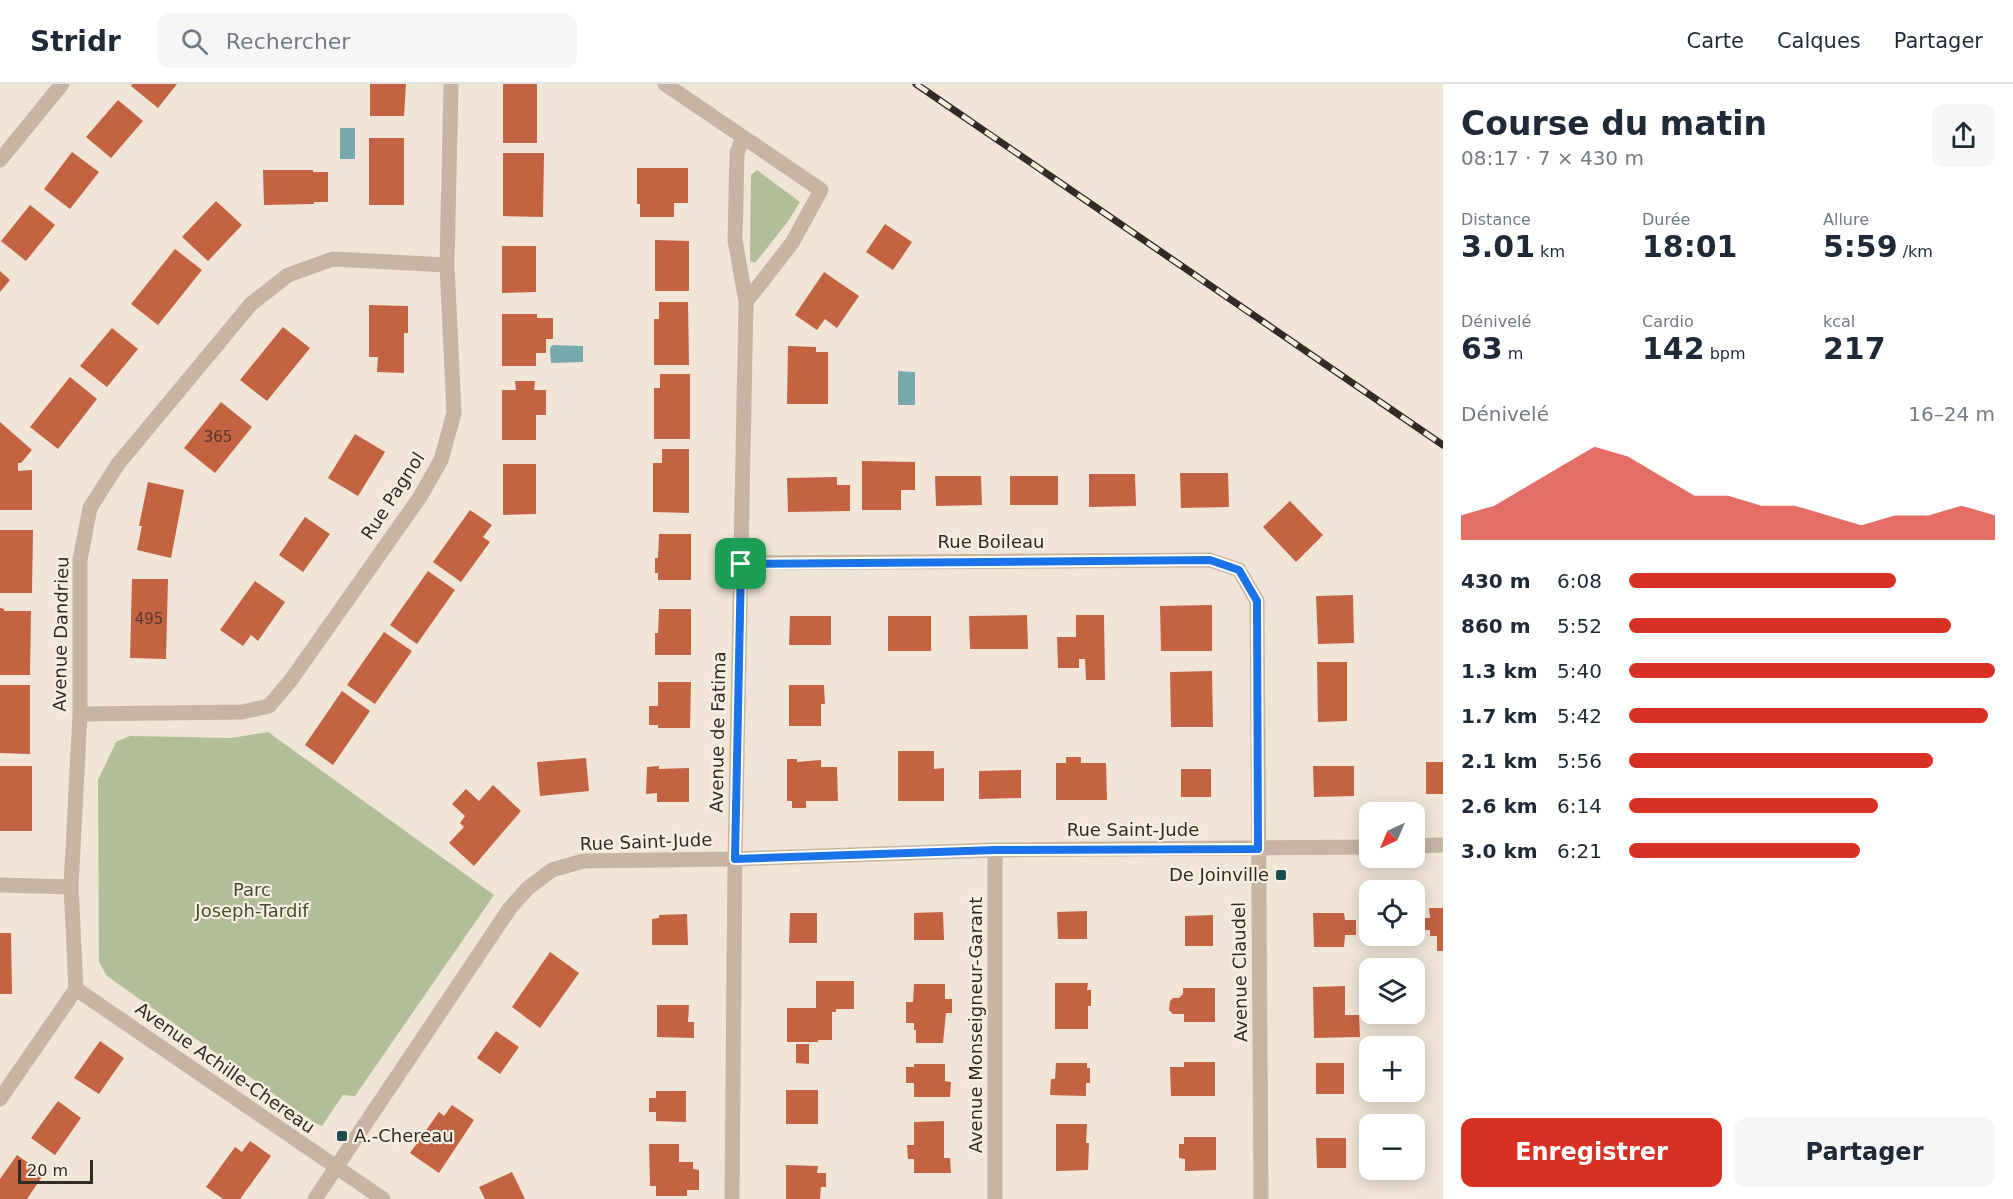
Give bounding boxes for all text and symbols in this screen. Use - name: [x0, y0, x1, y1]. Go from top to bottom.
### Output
- search box: [157, 14, 577, 68]
- text: Stridr: [30, 25, 121, 58]
- icon: search: [178, 25, 211, 58]
- text: Rechercher: [226, 29, 350, 54]
- text: Carte: [1687, 29, 1744, 53]
- text: Calques: [1777, 29, 1861, 53]
- text: Partager: [1894, 29, 1983, 53]
- text: Course du matin: [1461, 104, 1767, 143]
- button: share: [1932, 104, 1995, 167]
- text: 08:17 · 7 × 430 m: [1461, 146, 1644, 170]
- text: Distance: [1461, 210, 1531, 229]
- text: Durée: [1642, 210, 1690, 229]
- text: Allure: [1823, 210, 1869, 229]
- text: 3.01: [1461, 229, 1535, 264]
- text: 18:01: [1642, 229, 1738, 264]
- text: 5:59: [1823, 229, 1898, 264]
- text: km: [1535, 242, 1565, 261]
- text: /km: [1898, 242, 1933, 261]
- text: Dénivelé: [1461, 312, 1531, 331]
- text: Cardio: [1642, 312, 1694, 331]
- text: kcal: [1823, 312, 1855, 331]
- text: 63: [1461, 331, 1503, 366]
- text: 142: [1642, 331, 1705, 366]
- text: 217: [1823, 331, 1886, 366]
- text: m: [1503, 344, 1523, 363]
- text: bpm: [1705, 344, 1746, 363]
- text: Dénivelé: [1461, 402, 1549, 426]
- text: 16–24 m: [1908, 402, 1995, 426]
- house number: 365: [204, 428, 232, 446]
- street label: Rue Pagnol: [357, 448, 429, 543]
- street label: Rue Boileau: [938, 531, 1044, 552]
- pin: [715, 538, 766, 589]
- icon: arrive: [724, 547, 757, 580]
- street label: Avenue Dandrieu: [49, 556, 72, 712]
- text: 430 m: [1461, 569, 1531, 593]
- text: 6:08: [1557, 569, 1602, 593]
- house number: 495: [135, 610, 163, 628]
- text: 860 m: [1461, 614, 1531, 638]
- text: 5:52: [1557, 614, 1602, 638]
- street label: Avenue de Fatima: [706, 651, 729, 813]
- text: 1.3 km: [1461, 659, 1538, 683]
- text: 5:40: [1557, 659, 1602, 683]
- text: 1.7 km: [1461, 704, 1538, 728]
- text: 5:42: [1557, 704, 1602, 728]
- text: 2.1 km: [1461, 749, 1538, 773]
- text: 5:56: [1557, 749, 1602, 773]
- text: 2.6 km: [1461, 794, 1538, 818]
- text: 6:14: [1557, 794, 1602, 818]
- north arrow: [1359, 802, 1425, 868]
- map controls: [1359, 802, 1425, 1180]
- street label: Rue Saint-Jude: [1067, 819, 1199, 840]
- street label: Rue Saint-Jude: [579, 829, 713, 854]
- text: 3.0 km: [1461, 839, 1538, 863]
- text: 6:21: [1557, 839, 1602, 863]
- place label: De Joinville: [1169, 864, 1269, 885]
- marker: De Joinville: [1274, 868, 1288, 882]
- park label: Parc Joseph-Tardif: [194, 879, 309, 921]
- button: locate: [1359, 880, 1425, 946]
- street label: Avenue Monseigneur-Garant: [965, 897, 986, 1153]
- street label: Avenue Claudel: [1228, 902, 1251, 1042]
- button: layers: [1359, 958, 1425, 1024]
- street label: Avenue Achille-Chereau: [132, 998, 319, 1138]
- button: +: [1359, 1036, 1425, 1102]
- button: −: [1359, 1114, 1425, 1180]
- button: Enregistrer: [1461, 1118, 1722, 1187]
- button: Partager: [1734, 1118, 1995, 1187]
- place label: A.-Chereau: [354, 1125, 454, 1146]
- marker: A.-Chereau: [335, 1129, 349, 1143]
- scale bar: [18, 1157, 93, 1184]
- text: 20 m: [27, 1161, 68, 1180]

